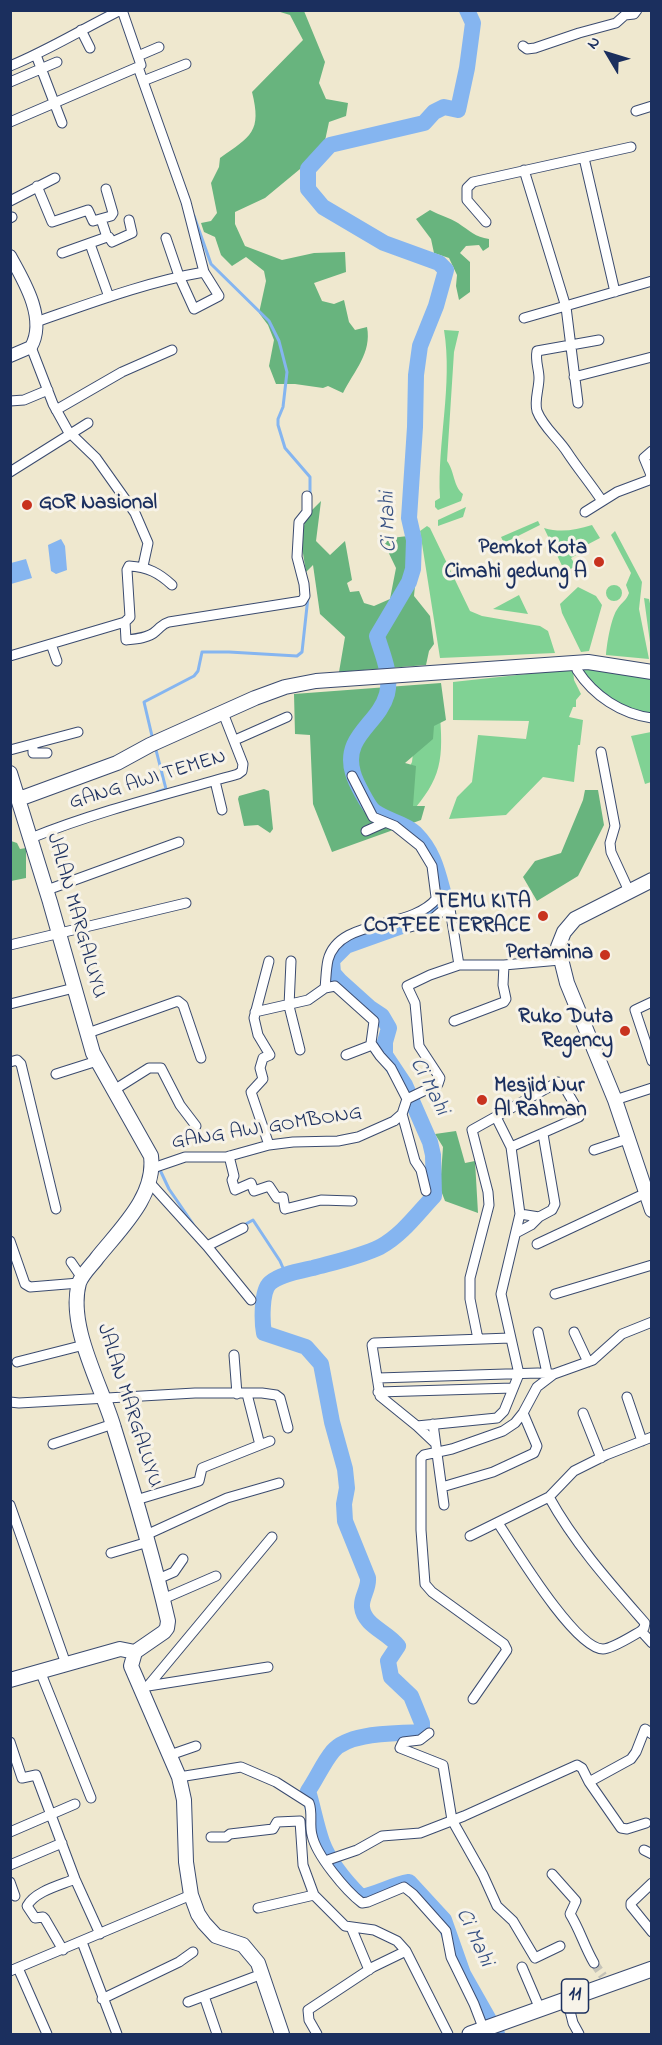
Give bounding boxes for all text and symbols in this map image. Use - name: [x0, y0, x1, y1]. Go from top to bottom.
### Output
- north arrow: [578, 24, 638, 84]
- text: N: [581, 31, 607, 55]
- water label: Ci Mahi: [376, 491, 404, 553]
- place label: GOR Nasional: [39, 492, 157, 518]
- marker: GOR Nasional: [20, 498, 34, 512]
- place label: Pemkot Kota Cimahi gedung A: [444, 537, 587, 587]
- marker: Pemkot Kota Cimahi gedung A: [592, 555, 606, 569]
- street label: GANG AWI TEMEN: [67, 745, 229, 817]
- street label: JALAN MARGALUYU: [39, 830, 111, 1002]
- place label: TEMU KITA COFFEE TERRACE: [364, 891, 531, 941]
- marker: TEMU KITA COFFEE TERRACE: [536, 909, 550, 923]
- place label: Pertamina: [506, 942, 593, 968]
- marker: Pertamina: [598, 948, 612, 962]
- place label: Ruko Duta Regency: [518, 1006, 613, 1056]
- marker: Ruko Duta Regency: [618, 1024, 632, 1038]
- water label: Ci Mahi: [402, 1054, 454, 1120]
- place label: Mesjid Nur Al Rahman: [494, 1075, 587, 1125]
- marker: Mesjid Nur Al Rahman: [475, 1093, 489, 1107]
- street label: GANG AWI GOMBONG: [170, 1102, 364, 1156]
- street label: JALAN MARGALUYU: [90, 1321, 166, 1491]
- water label: Ci Mahi: [448, 1905, 498, 1971]
- road number: 11: [562, 1979, 588, 2013]

